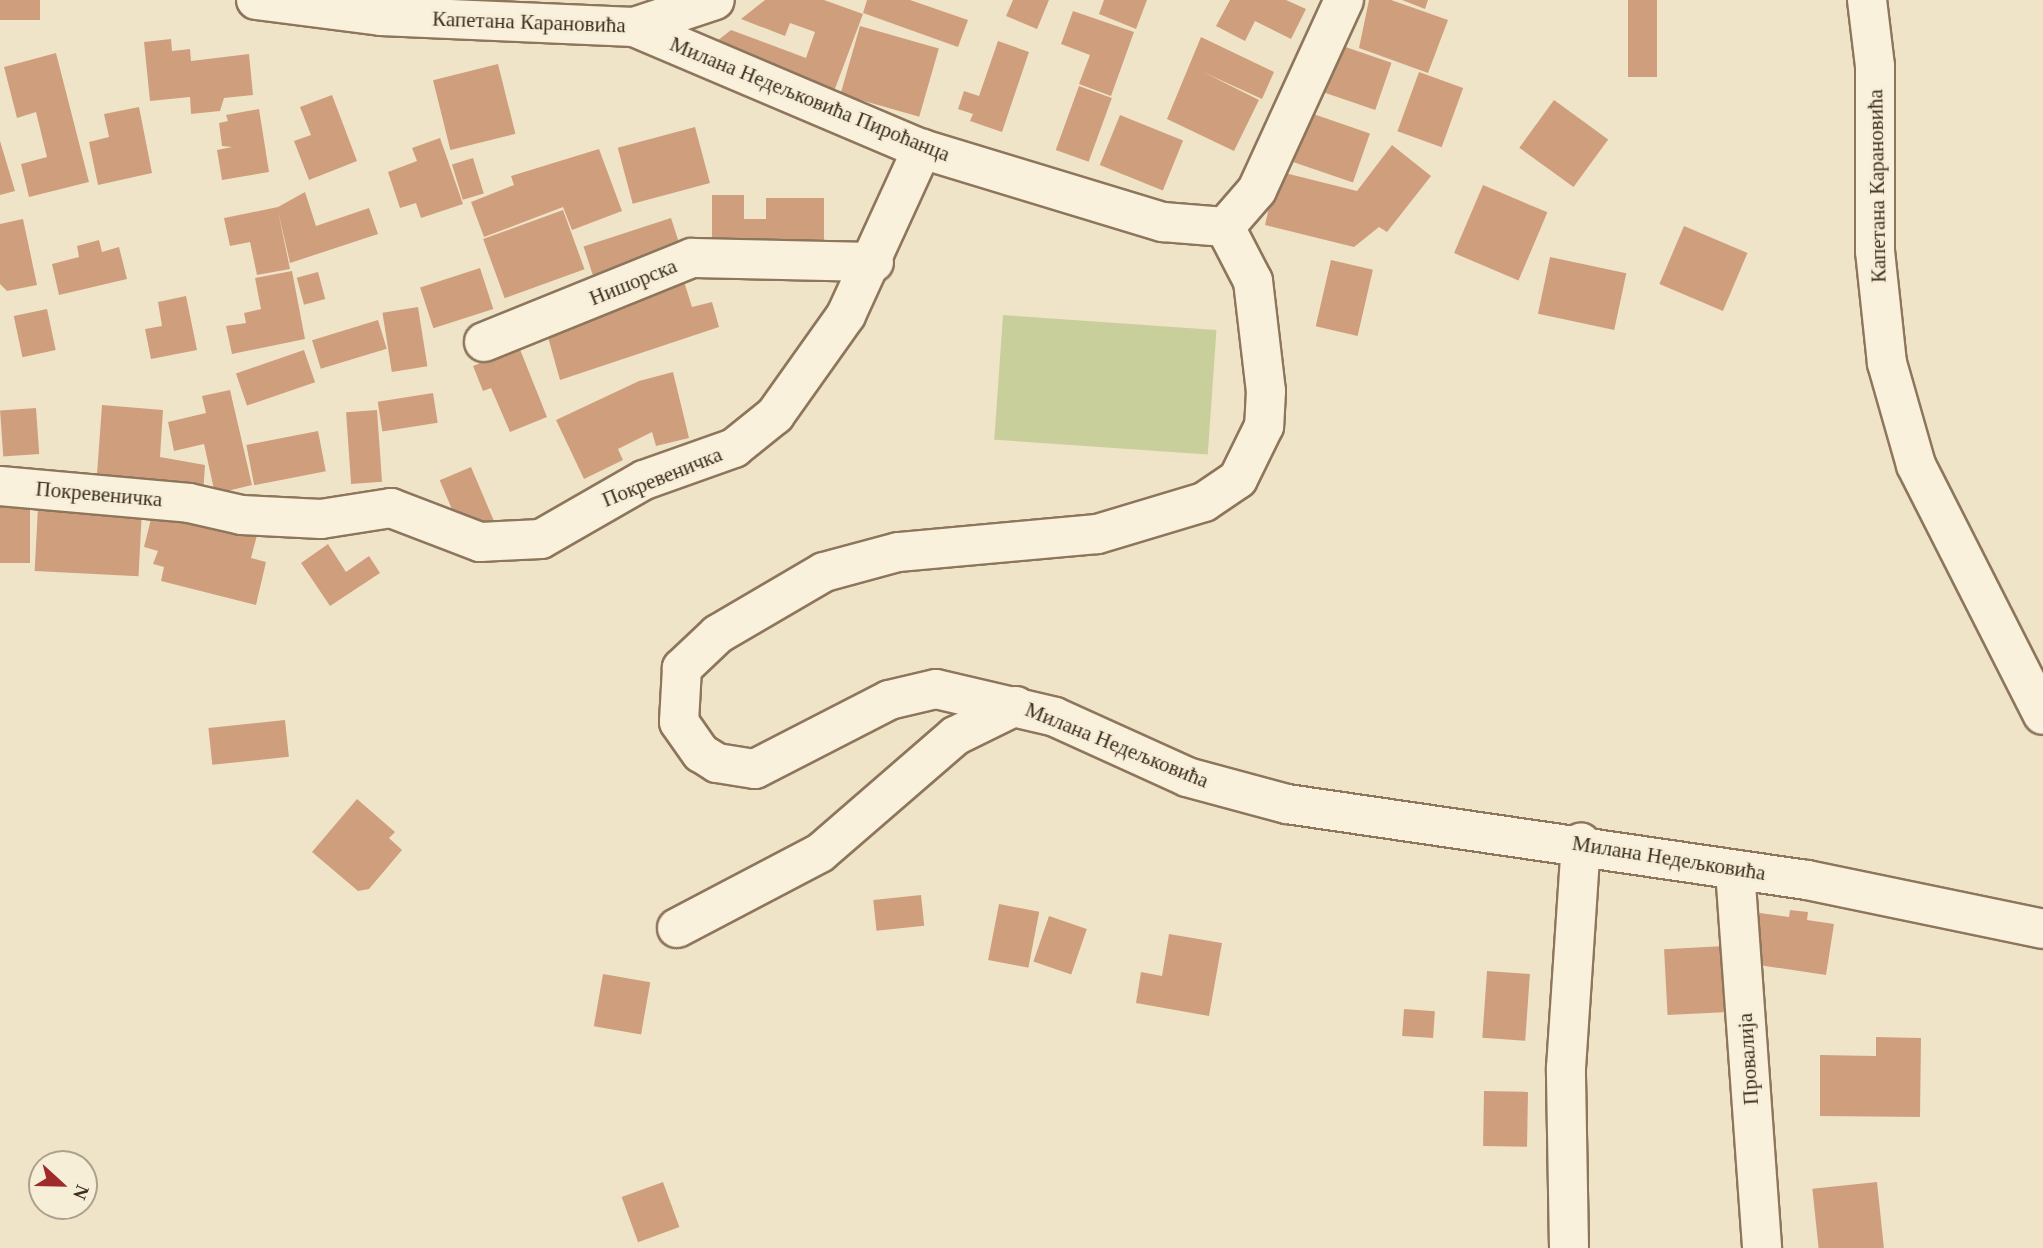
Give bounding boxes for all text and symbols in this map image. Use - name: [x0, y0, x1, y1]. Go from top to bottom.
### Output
- street label: Капетана Карановића: [432, 6, 626, 38]
- street label: Милана Недељковића Пироћанца: [666, 31, 954, 167]
- street label: Капетана Карановића: [1863, 89, 1891, 283]
- street label: Нишорска: [586, 253, 680, 311]
- street label: Покревеничка: [598, 442, 726, 512]
- street label: Покревеничка: [35, 476, 163, 512]
- street label: Милана Недељковића: [1022, 697, 1212, 793]
- street label: Милана Недељковића: [1570, 830, 1768, 886]
- street label: Провалија: [1732, 1012, 1764, 1106]
- north arrow: [28, 1150, 98, 1220]
- text: N: [69, 1182, 93, 1203]

